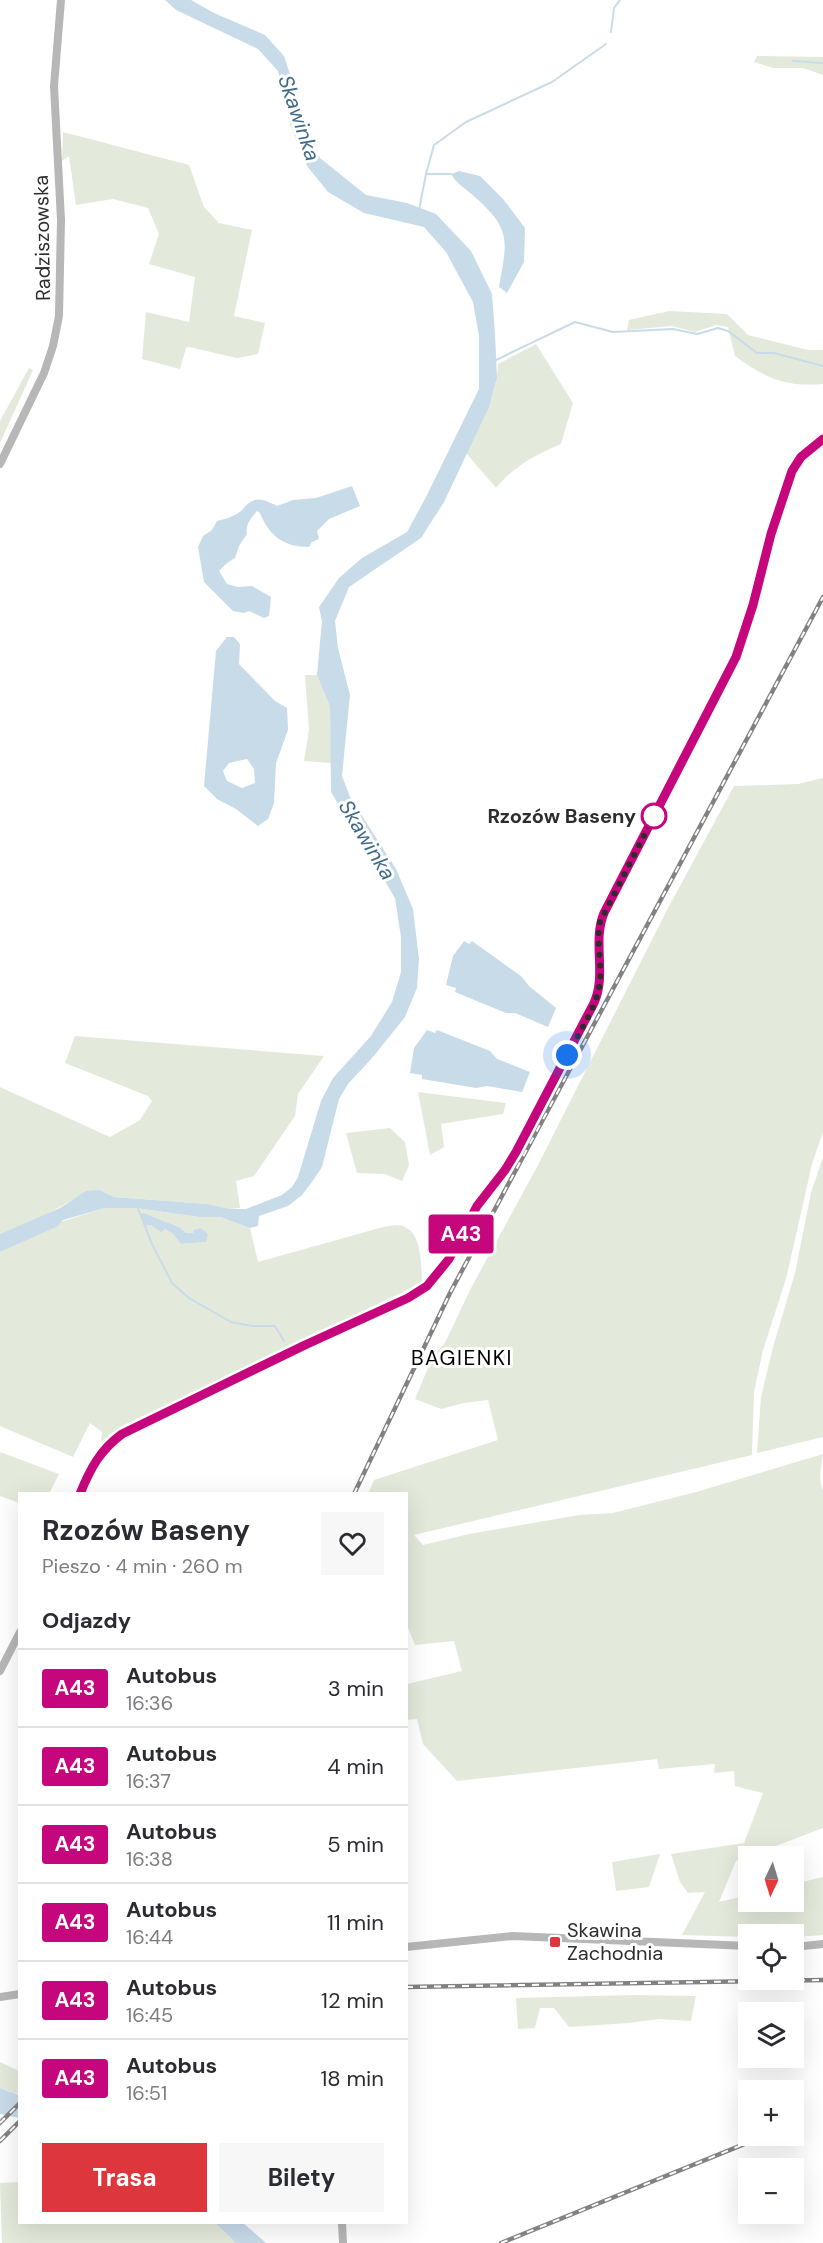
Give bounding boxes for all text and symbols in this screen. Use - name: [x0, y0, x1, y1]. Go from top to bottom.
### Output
- water label: Skawinka: [271, 71, 327, 165]
- street label: Radziszowska: [28, 175, 56, 301]
- water label: Skawinka: [332, 795, 402, 885]
- place label: Rzozów Baseny: [487, 803, 636, 829]
- marker: Rzozów Baseny: [641, 803, 667, 829]
- your location: [552, 1040, 582, 1070]
- line badge: A43: [426, 1214, 496, 1254]
- text: A43: [441, 1220, 481, 1248]
- district label: BAGIENKI: [411, 1344, 513, 1372]
- text: Rzozów Baseny: [42, 1512, 250, 1549]
- button: heart: [321, 1512, 384, 1575]
- text: Pieszo · 4 min · 260 m: [42, 1553, 242, 1579]
- text: Odjazdy: [42, 1606, 131, 1635]
- text: Autobus: [126, 1661, 217, 1690]
- text: A43: [55, 1674, 95, 1702]
- text: 3 min: [328, 1674, 384, 1703]
- text: 16:36: [126, 1690, 173, 1716]
- text: Autobus: [126, 1739, 217, 1768]
- text: A43: [55, 1752, 95, 1780]
- text: 4 min: [327, 1752, 384, 1781]
- text: 16:37: [126, 1768, 171, 1794]
- text: Autobus: [126, 1817, 217, 1846]
- text: A43: [55, 1830, 95, 1858]
- text: 5 min: [327, 1830, 384, 1859]
- text: 16:38: [126, 1846, 173, 1872]
- north arrow: [738, 1846, 804, 1912]
- map controls: [738, 1846, 804, 2224]
- text: Autobus: [126, 1895, 217, 1924]
- text: A43: [55, 1908, 95, 1936]
- text: 11 min: [327, 1908, 384, 1937]
- place label: Skawina Zachodnia: [567, 1917, 663, 1966]
- text: 16:44: [126, 1924, 173, 1950]
- button: locate: [738, 1924, 804, 1990]
- marker: Skawina Zachodnia: [548, 1935, 562, 1949]
- text: Autobus: [126, 1973, 217, 2002]
- text: A43: [55, 1986, 95, 2014]
- text: 12 min: [321, 1986, 384, 2015]
- text: 16:45: [126, 2002, 173, 2028]
- button: layers: [738, 2002, 804, 2068]
- text: Autobus: [126, 2051, 217, 2080]
- text: A43: [55, 2064, 95, 2092]
- text: 18 min: [320, 2064, 384, 2093]
- text: 16:51: [126, 2080, 167, 2106]
- button: +: [738, 2080, 804, 2146]
- button: Trasa: [42, 2143, 207, 2212]
- button: Bilety: [219, 2143, 384, 2212]
- button: −: [738, 2158, 804, 2224]

